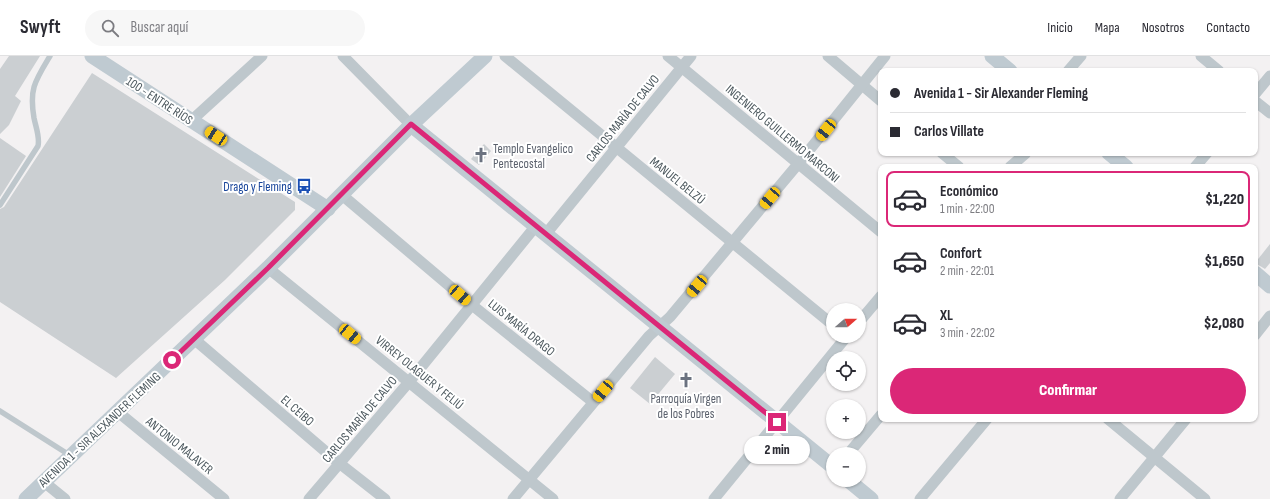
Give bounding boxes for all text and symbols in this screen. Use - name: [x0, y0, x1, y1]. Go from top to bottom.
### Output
- search box: [85, 10, 365, 46]
- text: Swyft: [20, 16, 61, 39]
- icon: search: [99, 17, 121, 39]
- text: Buscar aquí: [131, 18, 188, 37]
- text: Inicio: [1047, 19, 1073, 36]
- text: Mapa: [1095, 19, 1120, 36]
- text: Nosotros: [1142, 19, 1184, 36]
- text: Contacto: [1206, 19, 1250, 36]
- street label: CARLOS MARÍA DE CALVO: [583, 72, 663, 166]
- street label: 100 - ENTRE RÍOS: [123, 73, 196, 129]
- street label: INGENIERO GUILLERMO MARCONI: [722, 81, 843, 186]
- text: Avenida 1 - Sir Alexander Fleming: [914, 84, 1088, 103]
- car: [814, 117, 838, 143]
- text: Carlos Villate: [914, 122, 984, 141]
- car: [203, 124, 229, 148]
- place label: Templo Evangelico Pentecostal: [493, 141, 573, 172]
- church icon: Templo Evangelico Pentecostal: [472, 146, 490, 164]
- street label: MANUEL BELZÚ: [647, 154, 708, 208]
- bus stop icon: Drago y Fleming: [295, 177, 313, 195]
- place label: Drago y Fleming: [223, 179, 292, 195]
- icon: car: [892, 181, 928, 217]
- text: Económico: [940, 182, 998, 201]
- car: [758, 185, 782, 211]
- text: $1,220: [1205, 190, 1244, 209]
- text: 1 min · 22:00: [940, 201, 994, 217]
- icon: car: [892, 243, 928, 279]
- text: Confort: [940, 244, 982, 263]
- text: $1,650: [1205, 252, 1244, 271]
- text: 2 min · 22:01: [940, 263, 994, 279]
- car: [685, 273, 709, 299]
- car: [447, 283, 473, 307]
- street label: LUIS MARÍA DRAGO: [485, 296, 558, 360]
- north arrow: [826, 303, 866, 343]
- map controls: [826, 303, 866, 487]
- icon: car: [892, 305, 928, 341]
- text: XL: [940, 306, 953, 325]
- text: $2,080: [1204, 314, 1244, 333]
- car: [337, 322, 363, 346]
- text: 3 min · 22:02: [940, 325, 995, 341]
- street label: VIRREY OLAGUER Y FELIÚ: [372, 332, 467, 413]
- route start: [163, 351, 181, 369]
- button: locate: [826, 351, 866, 391]
- button: Confirmar: [890, 368, 1246, 414]
- street label: AVENIDA 1 - SIR ALEXANDER FLEMING: [34, 369, 164, 491]
- church icon: Parroquía Virgen de los Pobres: [677, 371, 695, 389]
- street label: CARLOS MARÍA DE CALVO: [319, 373, 401, 466]
- car: [591, 378, 615, 404]
- place label: Parroquía Virgen de los Pobres: [651, 391, 721, 422]
- street label: EL CEIBO: [277, 392, 317, 429]
- button: +: [826, 399, 866, 439]
- street label: ANTONIO MALAVER: [142, 413, 216, 478]
- route end: [768, 413, 786, 431]
- callout: 2 min: [744, 436, 810, 464]
- text: 2 min: [764, 442, 790, 458]
- button: −: [826, 447, 866, 487]

